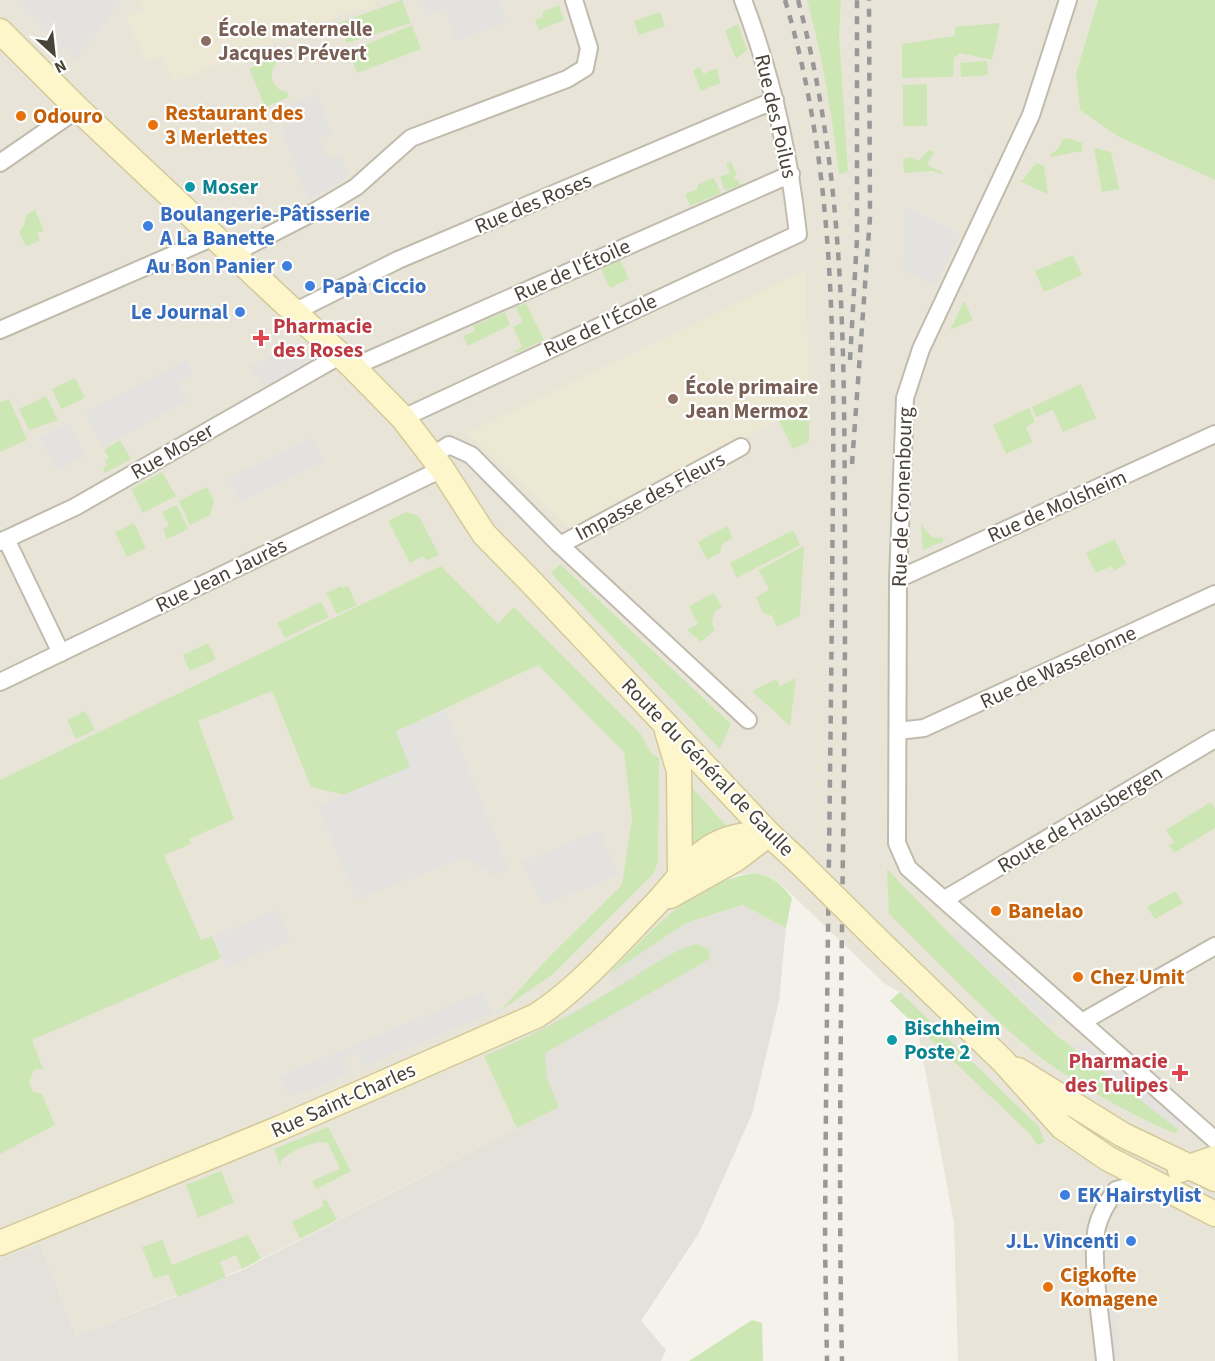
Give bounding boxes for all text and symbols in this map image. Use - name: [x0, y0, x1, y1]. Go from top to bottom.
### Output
- place label: École maternelle Jacques Prévert: [218, 14, 373, 68]
- north arrow: [24, 24, 84, 84]
- marker: École maternelle Jacques Prévert: [199, 34, 213, 48]
- street label: Rue des Poilus: [747, 51, 805, 181]
- text: N: [51, 54, 70, 79]
- place label: Restaurant des 3 Merlettes: [165, 98, 303, 152]
- place label: Odouro: [33, 101, 103, 131]
- marker: Odouro: [14, 109, 28, 123]
- marker: Restaurant des 3 Merlettes: [146, 118, 160, 132]
- street label: Rue des Roses: [470, 165, 596, 241]
- place label: Moser: [202, 172, 259, 202]
- marker: Moser: [183, 180, 197, 194]
- place label: Boulangerie-Pâtisserie A La Banette: [159, 199, 370, 253]
- marker: Boulangerie-Pâtisserie A La Banette: [141, 219, 155, 233]
- street label: Rue de l'Étoile: [509, 231, 635, 309]
- place label: Au Bon Panier: [145, 251, 276, 281]
- marker: Au Bon Panier: [280, 259, 294, 273]
- place label: Papà Ciccio: [322, 271, 427, 301]
- marker: Papà Ciccio: [303, 279, 317, 293]
- street label: Rue de l'École: [538, 286, 662, 364]
- place label: Le Journal: [131, 297, 228, 327]
- marker: Le Journal: [233, 305, 247, 319]
- place label: Pharmacie des Roses: [273, 311, 373, 365]
- marker: Pharmacie des Roses: [254, 331, 268, 345]
- place label: École primaire Jean Mermoz: [685, 372, 818, 426]
- marker: École primaire Jean Mermoz: [666, 392, 680, 406]
- street label: Rue de Cronenbourg: [884, 406, 920, 588]
- street label: Rue Moser: [125, 415, 220, 487]
- street label: Impasse des Fleurs: [570, 444, 730, 548]
- street label: Rue de Molsheim: [983, 462, 1131, 550]
- street label: Rue Jean Jaurès: [150, 530, 292, 620]
- street label: Rue de Wasselonne: [975, 618, 1141, 716]
- street label: Route du Général de Gaulle: [615, 671, 801, 863]
- street label: Route de Hausbergen: [992, 758, 1168, 880]
- place label: Banelao: [1008, 896, 1083, 926]
- marker: Banelao: [989, 904, 1003, 918]
- place label: Chez Umit: [1090, 962, 1185, 992]
- marker: Chez Umit: [1071, 970, 1085, 984]
- place label: Bischheim Poste 2: [904, 1013, 1000, 1067]
- marker: Bischheim Poste 2: [885, 1033, 899, 1047]
- place label: Pharmacie des Tulipes: [1065, 1046, 1168, 1100]
- street label: Rue Saint-Charles: [266, 1055, 420, 1145]
- marker: Pharmacie des Tulipes: [1173, 1066, 1187, 1080]
- place label: EK Hairstylist: [1077, 1180, 1201, 1210]
- marker: EK Hairstylist: [1058, 1188, 1072, 1202]
- place label: J.L. Vincenti: [1006, 1226, 1119, 1256]
- marker: J.L. Vincenti: [1124, 1234, 1138, 1248]
- place label: Cigkofte Komagene: [1060, 1260, 1158, 1314]
- marker: Cigkofte Komagene: [1041, 1280, 1055, 1294]

